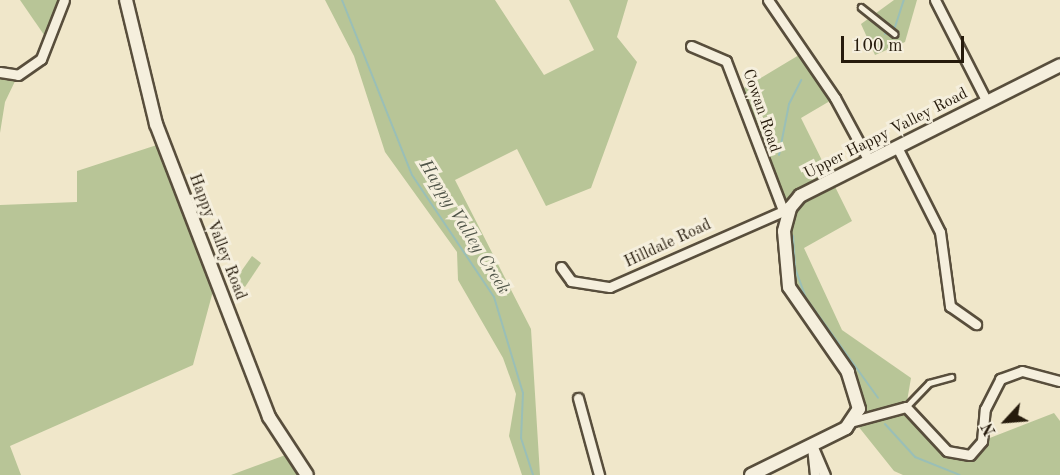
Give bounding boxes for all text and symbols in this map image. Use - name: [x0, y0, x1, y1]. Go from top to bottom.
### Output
- scale bar: [844, 24, 967, 62]
- text: 100 m: [852, 37, 903, 55]
- street label: Cowan Road: [738, 67, 784, 155]
- street label: Upper Happy Valley Road: [801, 84, 971, 184]
- water label: Happy Valley Creek: [414, 156, 514, 298]
- street label: Happy Valley Road: [184, 171, 250, 303]
- street label: Hilldale Road: [622, 216, 714, 272]
- north arrow: [976, 391, 1036, 451]
- text: N: [980, 420, 1000, 438]

